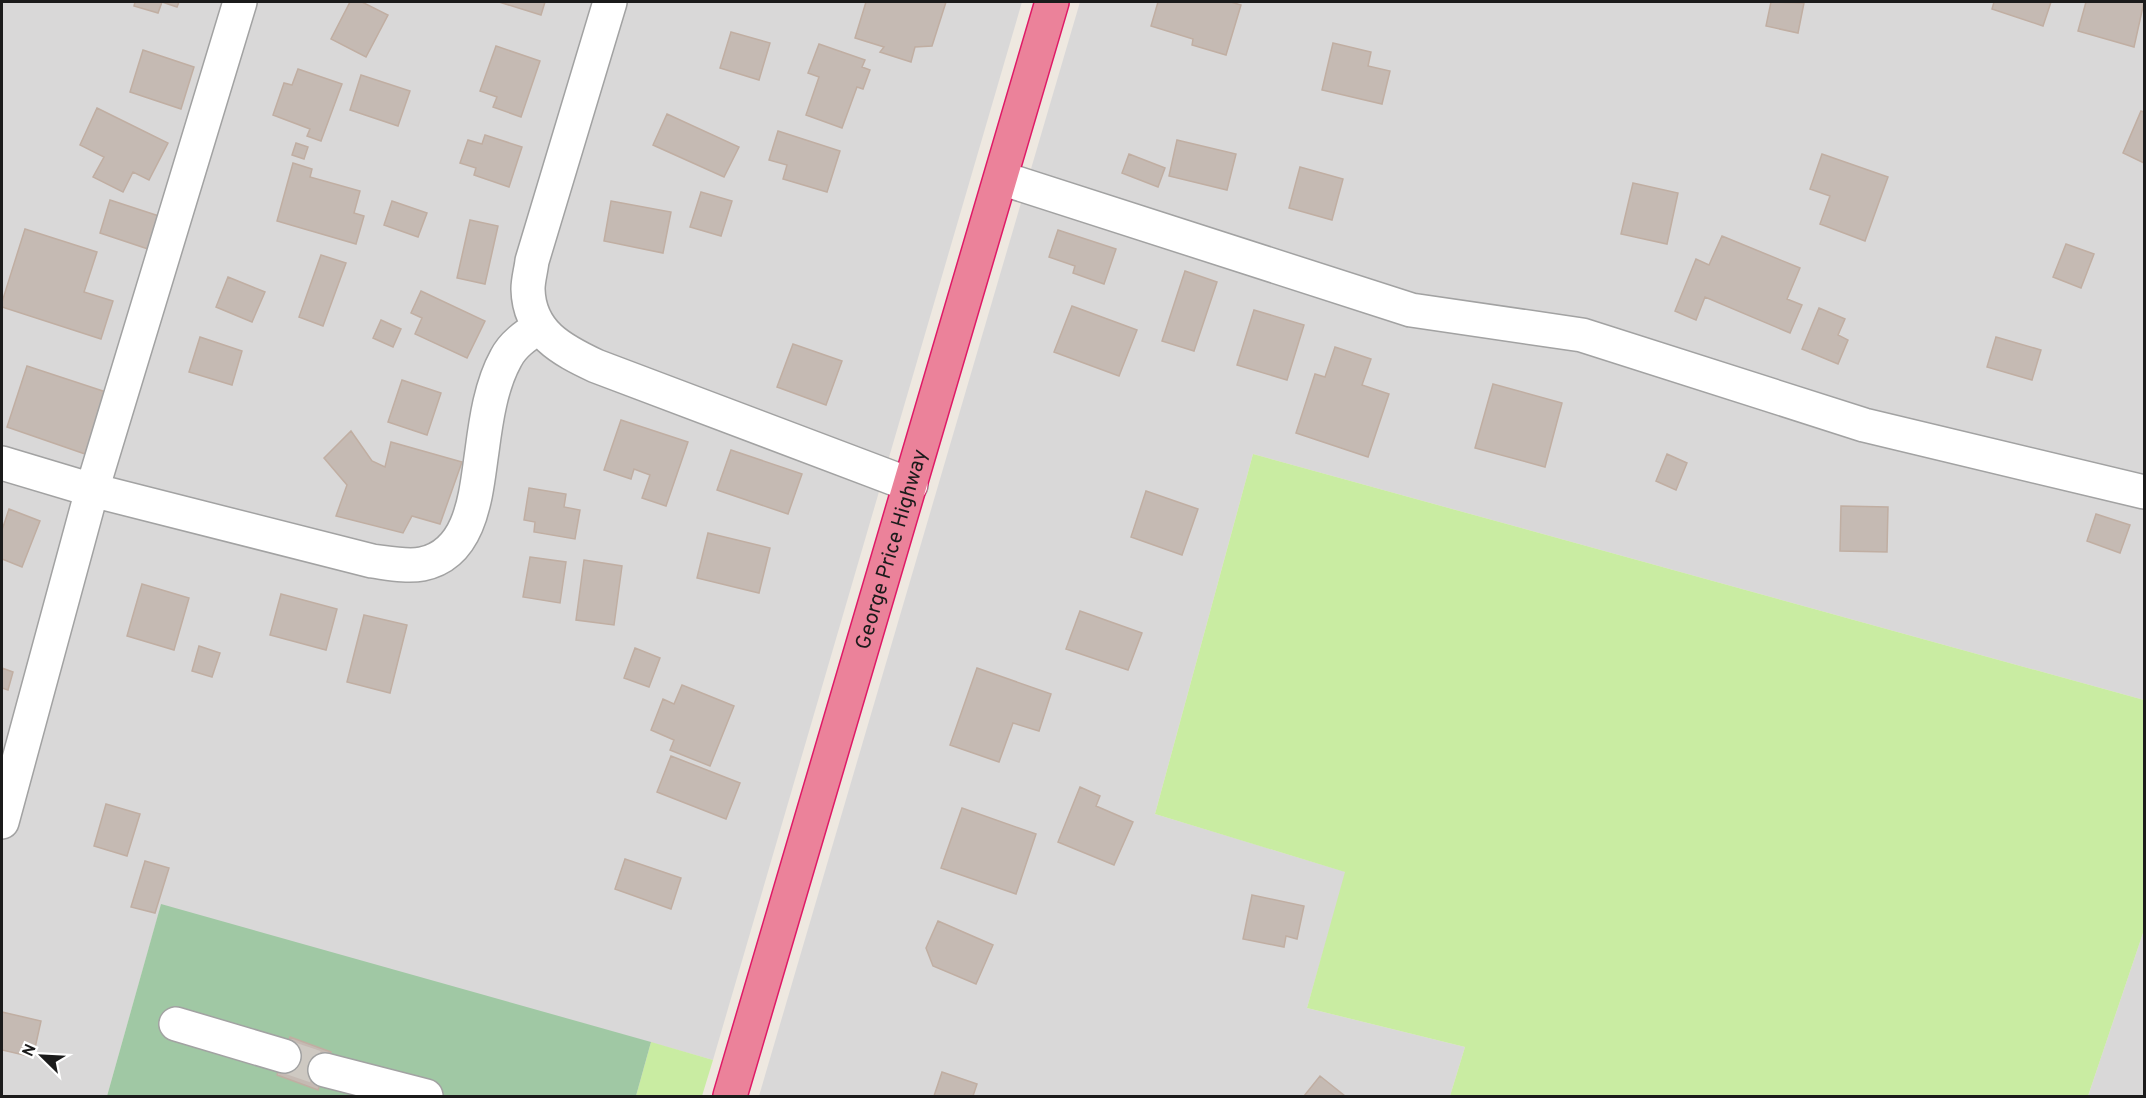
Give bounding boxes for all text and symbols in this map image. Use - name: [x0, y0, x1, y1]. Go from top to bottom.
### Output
- street label: George Price Highway: [850, 446, 935, 653]
- north arrow: [12, 1026, 72, 1086]
- text: N: [19, 1041, 42, 1060]

